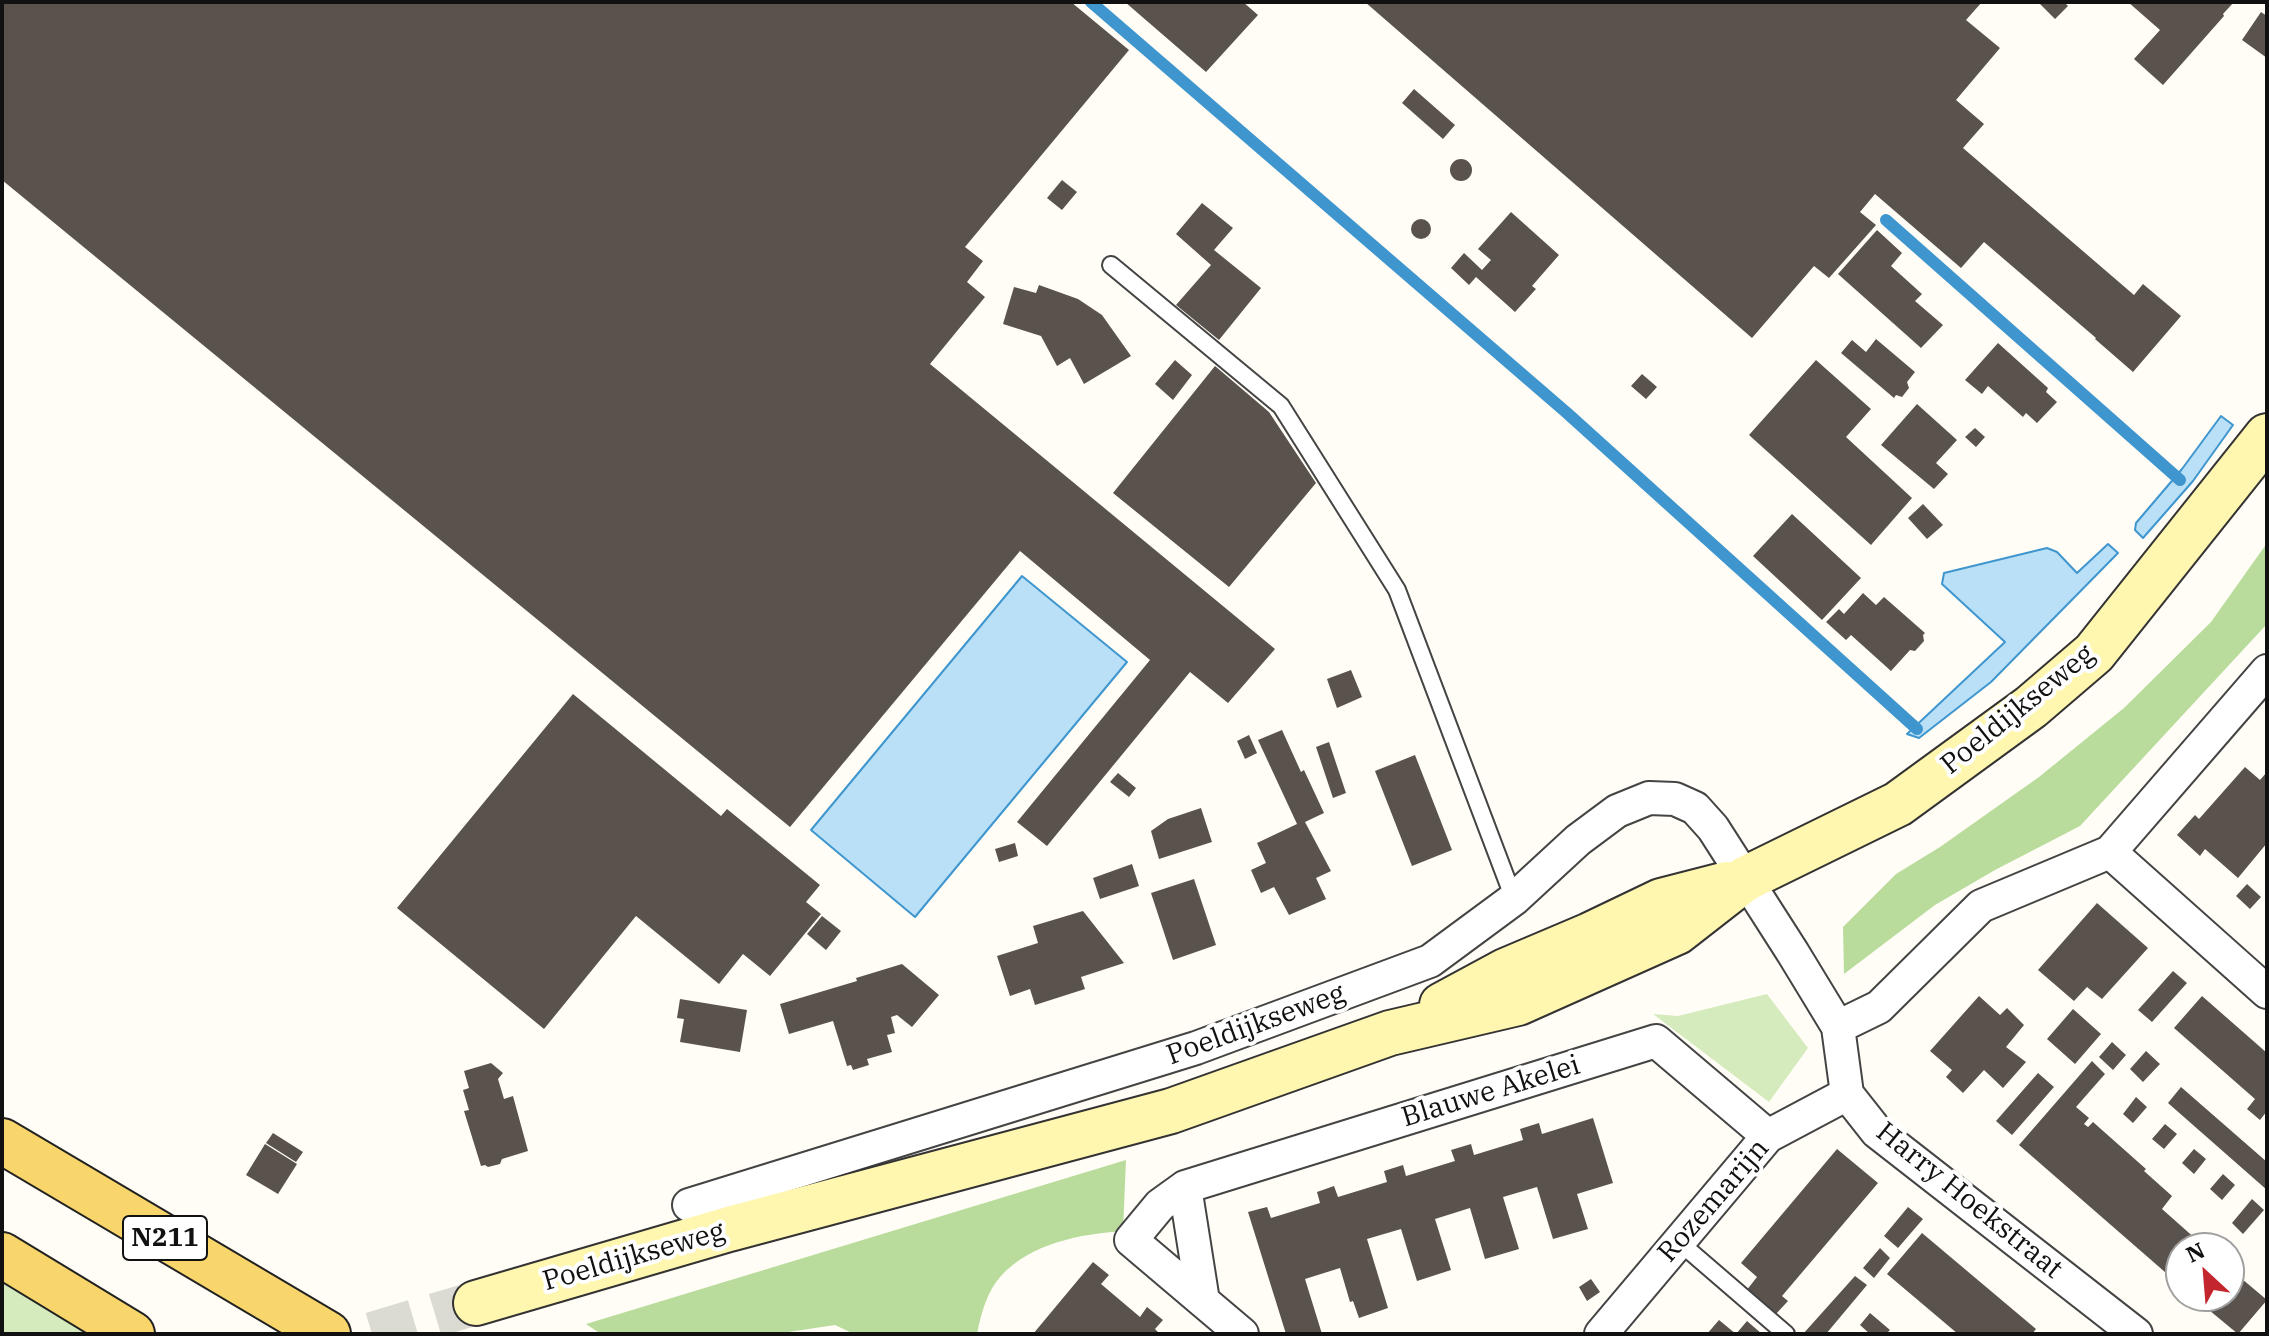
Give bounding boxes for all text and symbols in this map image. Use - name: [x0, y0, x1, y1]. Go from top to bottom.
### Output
- street label: Poeldijkseweg: [1935, 638, 2101, 782]
- street label: Poeldijkseweg: [1162, 977, 1350, 1073]
- street label: Blauwe Akelei: [1398, 1049, 1584, 1135]
- street label: Harry Hoekstraat: [1869, 1116, 2069, 1286]
- street label: Rozemarijn: [1651, 1132, 1777, 1270]
- street label: Poeldijkseweg: [539, 1215, 729, 1299]
- road number: N211: [123, 1216, 207, 1260]
- north arrow: [2165, 1232, 2245, 1312]
- text: N: [2181, 1235, 2209, 1269]

